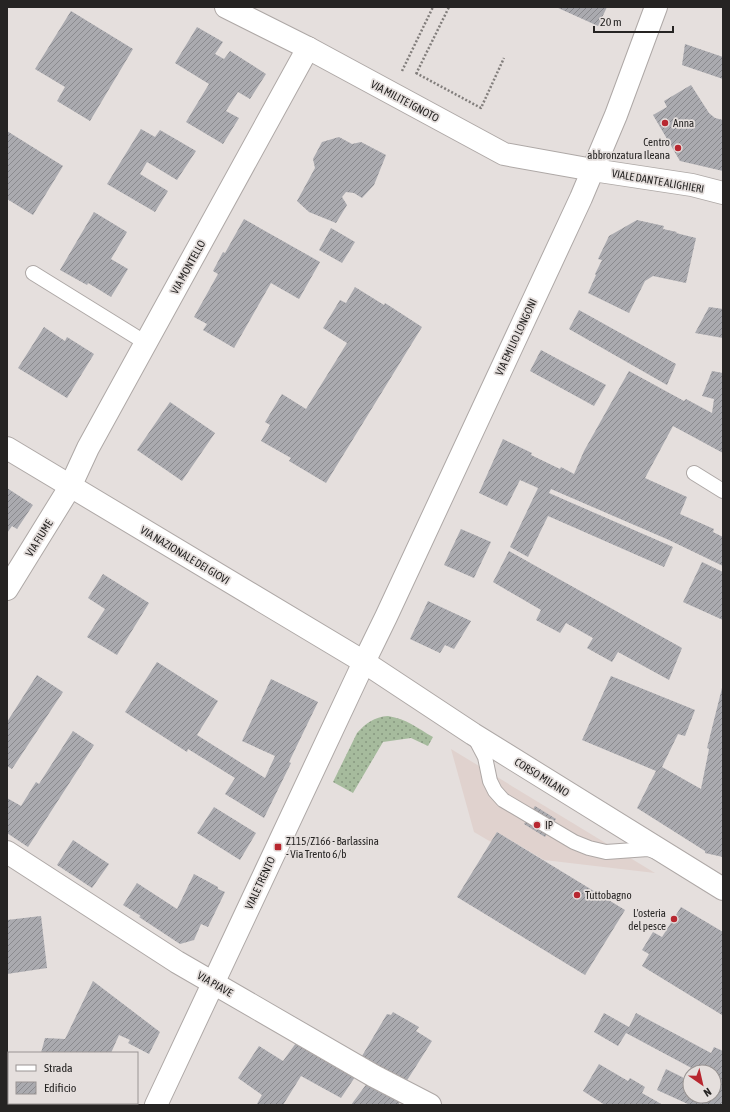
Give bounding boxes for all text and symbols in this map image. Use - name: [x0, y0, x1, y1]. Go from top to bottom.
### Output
- scale bar: [594, 8, 673, 34]
- text: 20 m: [600, 15, 622, 29]
- street label: VIA MILITE IGNOTO: [369, 78, 441, 124]
- place label: Anna: [673, 117, 694, 129]
- marker: Anna: [660, 118, 670, 128]
- place label: Centro abbronzatura Ileana: [587, 136, 670, 161]
- marker: Centro abbronzatura Ileana: [673, 143, 683, 153]
- street label: VIALE DANTE ALIGHIERI: [611, 167, 705, 195]
- street label: VIA MONTELLO: [168, 238, 208, 296]
- street label: VIA EMILIO LONGONI: [493, 297, 539, 377]
- street label: VIA FIUME: [23, 517, 55, 559]
- street label: VIA NAZIONALE DEI GIOVI: [138, 524, 232, 586]
- street label: CORSO MILANO: [513, 755, 571, 799]
- place label: IP: [545, 819, 553, 831]
- marker: IP: [532, 820, 542, 830]
- place label: Z115/Z166 - Barlassina - Via Trento 6/b: [286, 835, 379, 860]
- marker: Z115/Z166 - Barlassina - Via Trento 6/b: [273, 842, 283, 852]
- street label: VIALE TRENTO: [243, 855, 277, 911]
- place label: Tuttobagno: [585, 889, 632, 901]
- marker: Tuttobagno: [572, 890, 582, 900]
- place label: L'osteria del pesce: [628, 907, 666, 932]
- marker: L'osteria del pesce: [669, 914, 679, 924]
- street label: VIA PIAVE: [195, 969, 235, 999]
- legend: [8, 1052, 138, 1104]
- text: Strada: [44, 1061, 73, 1075]
- north arrow: [682, 1064, 722, 1104]
- text: Edificio: [44, 1081, 77, 1095]
- text: N: [702, 1085, 714, 1099]

